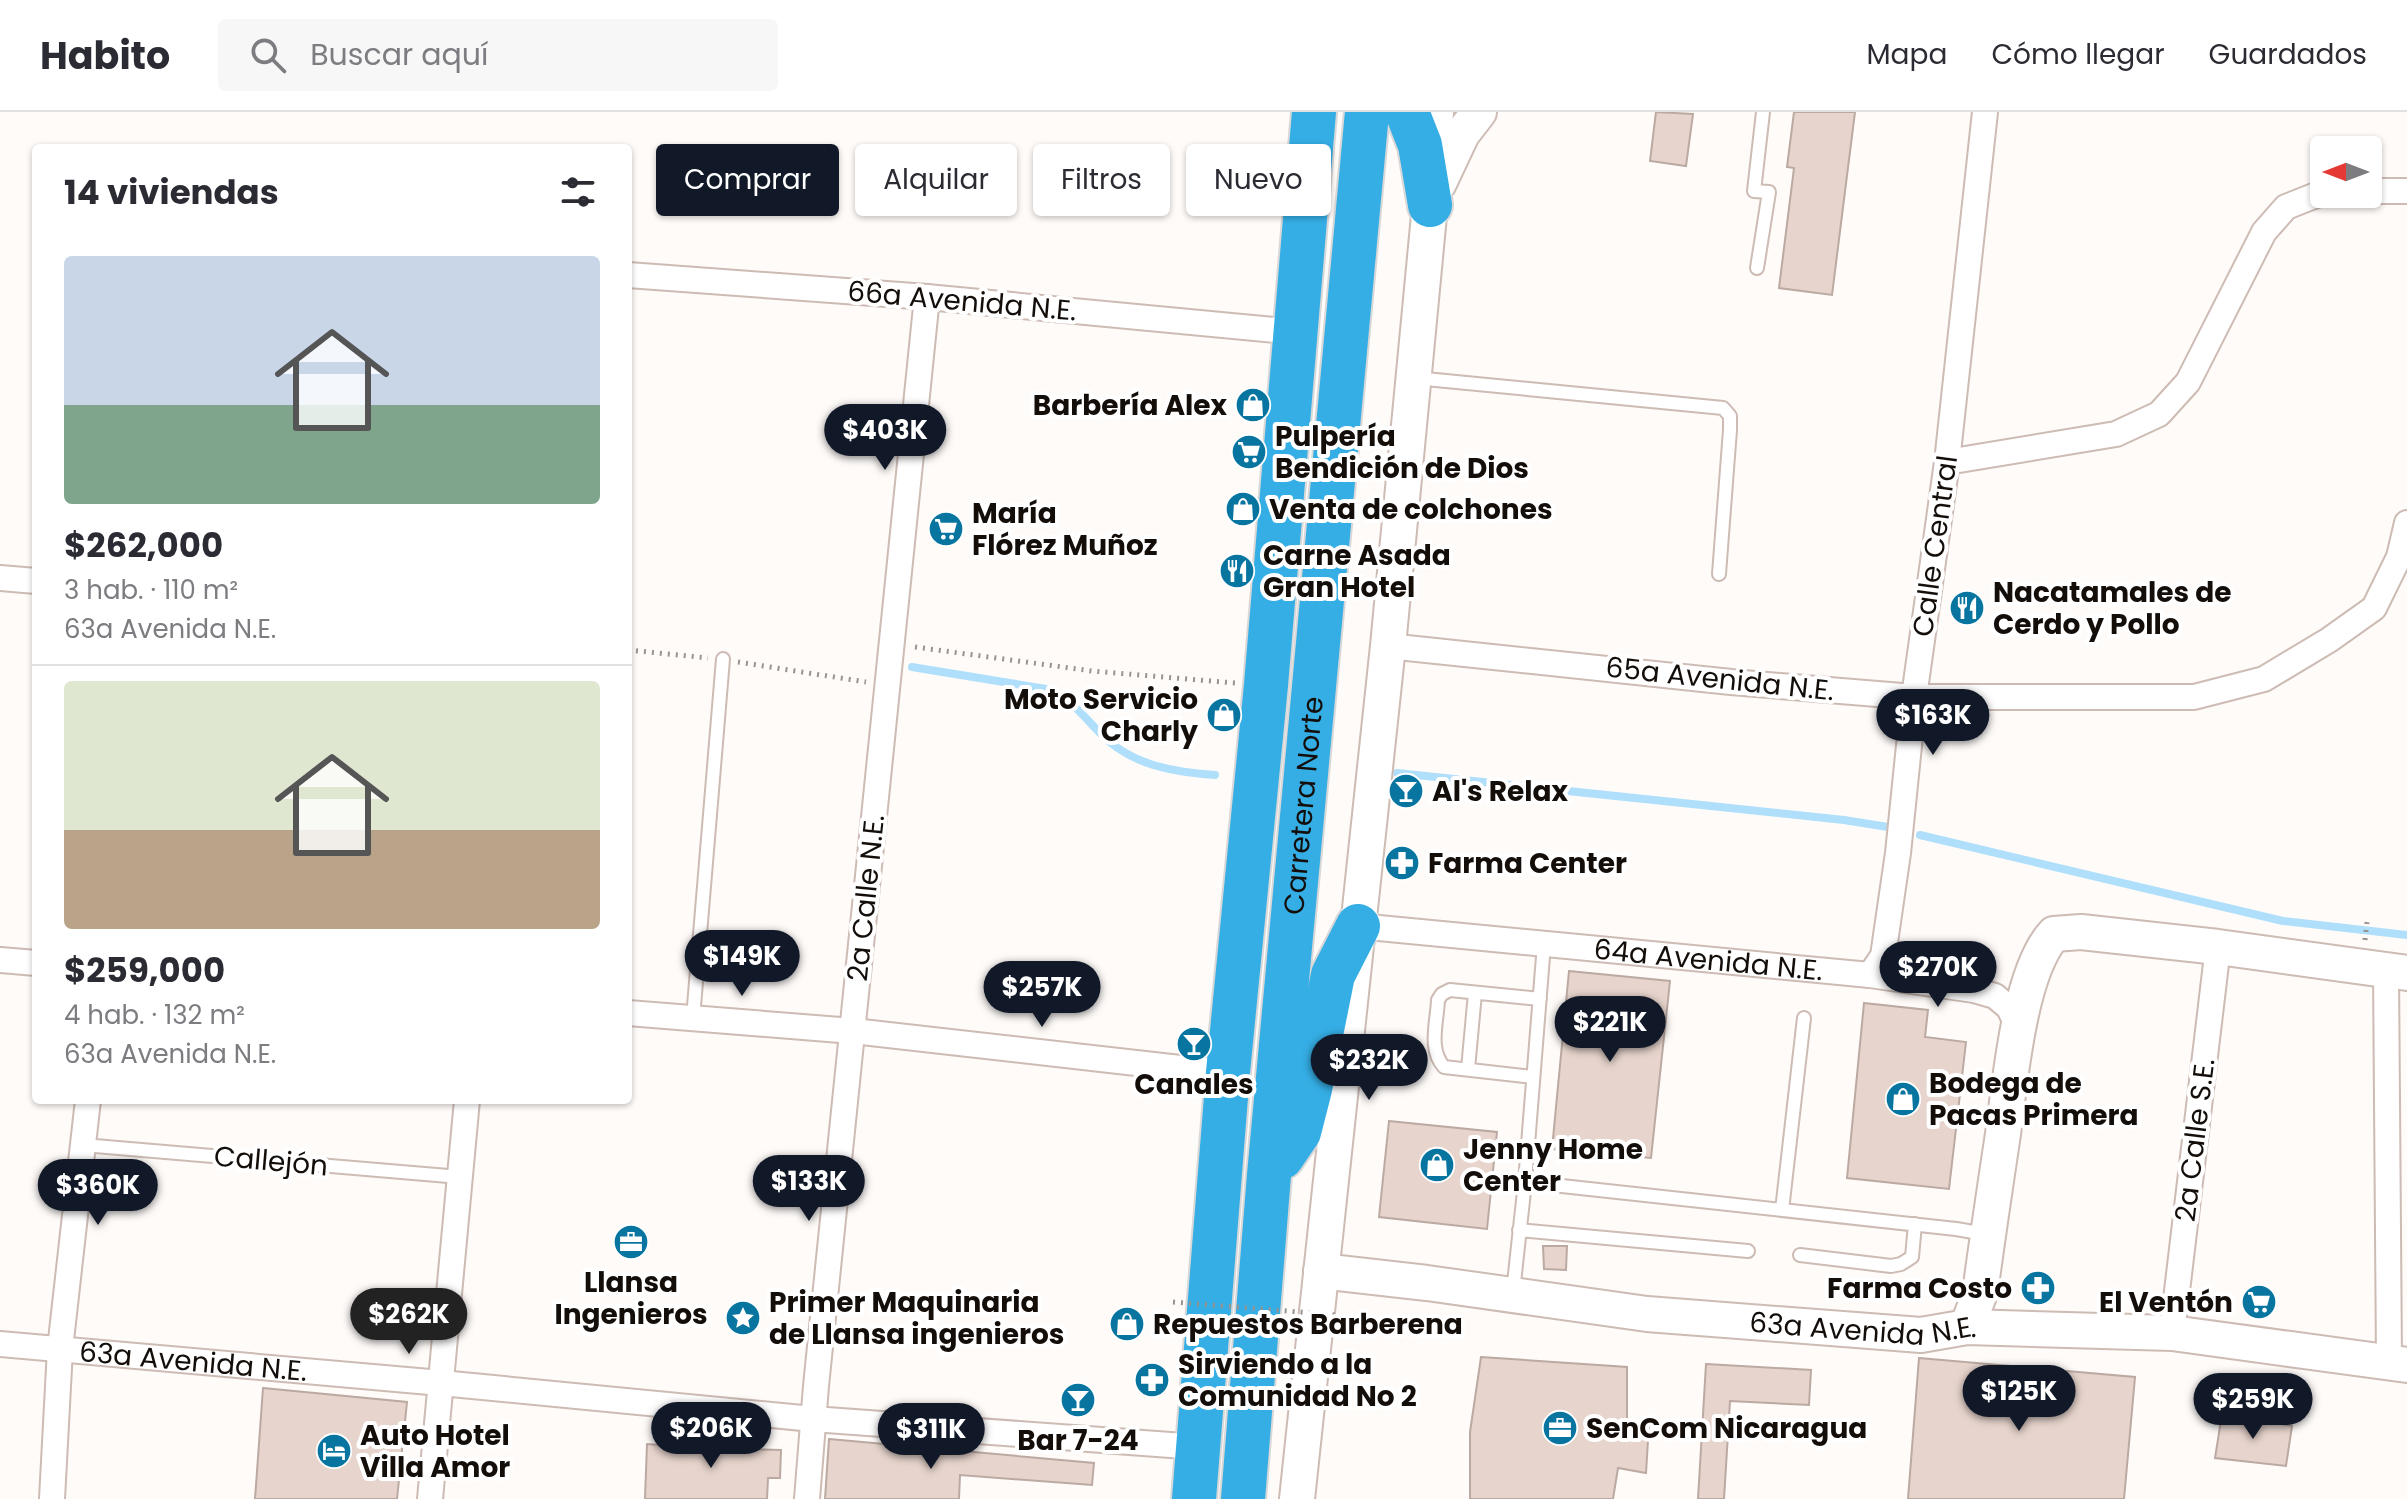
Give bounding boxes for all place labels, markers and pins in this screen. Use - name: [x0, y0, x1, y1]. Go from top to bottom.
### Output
- place label: Barbería Alex: [1033, 386, 1228, 425]
- shop icon: Barbería Alex: [1234, 386, 1272, 424]
- pin: $403K: [829, 404, 941, 472]
- place label: Pulpería Bendición de Dios: [1275, 417, 1529, 488]
- supermarket icon: Pulpería Bendición de Dios: [1230, 433, 1268, 471]
- shop icon: Venta de colchones: [1224, 490, 1262, 528]
- place label: Venta de colchones: [1269, 490, 1553, 529]
- place label: María Flórez Muñoz: [972, 494, 1158, 565]
- supermarket icon: María Flórez Muñoz: [927, 510, 965, 548]
- place label: Carne Asada Gran Hotel: [1263, 536, 1451, 607]
- restaurant icon: Carne Asada Gran Hotel: [1218, 552, 1256, 590]
- place label: Nacatamales de Cerdo y Pollo: [1993, 573, 2231, 644]
- restaurant icon: Nacatamales de Cerdo y Pollo: [1948, 589, 1986, 627]
- place label: Moto Servicio Charly: [1004, 680, 1198, 751]
- pin: $163K: [1877, 689, 1989, 757]
- shop icon: Moto Servicio Charly: [1205, 696, 1243, 734]
- bar icon: Al's Relax: [1387, 772, 1425, 810]
- place label: Al's Relax: [1432, 772, 1568, 811]
- pharmacy icon: Farma Center: [1383, 844, 1421, 882]
- place label: Farma Center: [1428, 844, 1627, 883]
- pin: $149K: [686, 930, 798, 998]
- pin: $270K: [1882, 941, 1994, 1009]
- pin: $257K: [986, 961, 1098, 1029]
- pin: $221K: [1554, 996, 1666, 1064]
- bar icon: Canales: [1175, 1025, 1213, 1063]
- pin: $232K: [1313, 1034, 1425, 1102]
- place label: Bodega de Pacas Primera: [1929, 1064, 2139, 1135]
- place label: Canales: [1134, 1065, 1254, 1104]
- shop icon: Bodega de Pacas Primera: [1884, 1080, 1922, 1118]
- place label: Jenny Home Center: [1463, 1130, 1643, 1201]
- shop icon: Jenny Home Center: [1418, 1146, 1456, 1184]
- pin: $133K: [753, 1155, 865, 1223]
- pin: $360K: [42, 1159, 154, 1227]
- office icon: Llansa Ingenieros: [612, 1223, 650, 1261]
- place label: Llansa Ingenieros: [554, 1263, 708, 1334]
- place label: Farma Costo: [1827, 1269, 2012, 1308]
- pharmacy icon: Farma Costo: [2019, 1269, 2057, 1307]
- place label: Primer Maquinaria de Llansa ingenieros: [769, 1283, 1065, 1354]
- place label: El Ventón: [2099, 1283, 2233, 1322]
- supermarket icon: El Ventón: [2240, 1283, 2278, 1321]
- pin: $262K: [353, 1288, 465, 1356]
- place icon: Primer Maquinaria de Llansa ingenieros: [724, 1299, 762, 1337]
- shop icon: Repuestos Barberena: [1108, 1305, 1146, 1343]
- place label: Repuestos Barberena: [1153, 1305, 1463, 1344]
- place label: Sirviendo a la Comunidad No 2: [1178, 1345, 1417, 1416]
- pharmacy icon: Sirviendo a la Comunidad No 2: [1133, 1361, 1171, 1399]
- pin: $125K: [1963, 1365, 2075, 1433]
- pin: $259K: [2197, 1373, 2309, 1441]
- bar icon: Bar 7-24: [1059, 1381, 1097, 1419]
- pin: $206K: [655, 1402, 767, 1470]
- pin: $311K: [875, 1403, 987, 1471]
- office icon: SenCom Nicaragua: [1541, 1409, 1579, 1447]
- place label: SenCom Nicaragua: [1586, 1409, 1867, 1448]
- place label: Auto Hotel Villa Amor: [360, 1416, 510, 1487]
- place label: Bar 7-24: [1017, 1421, 1139, 1460]
- hotel icon: Auto Hotel Villa Amor: [315, 1432, 353, 1470]

